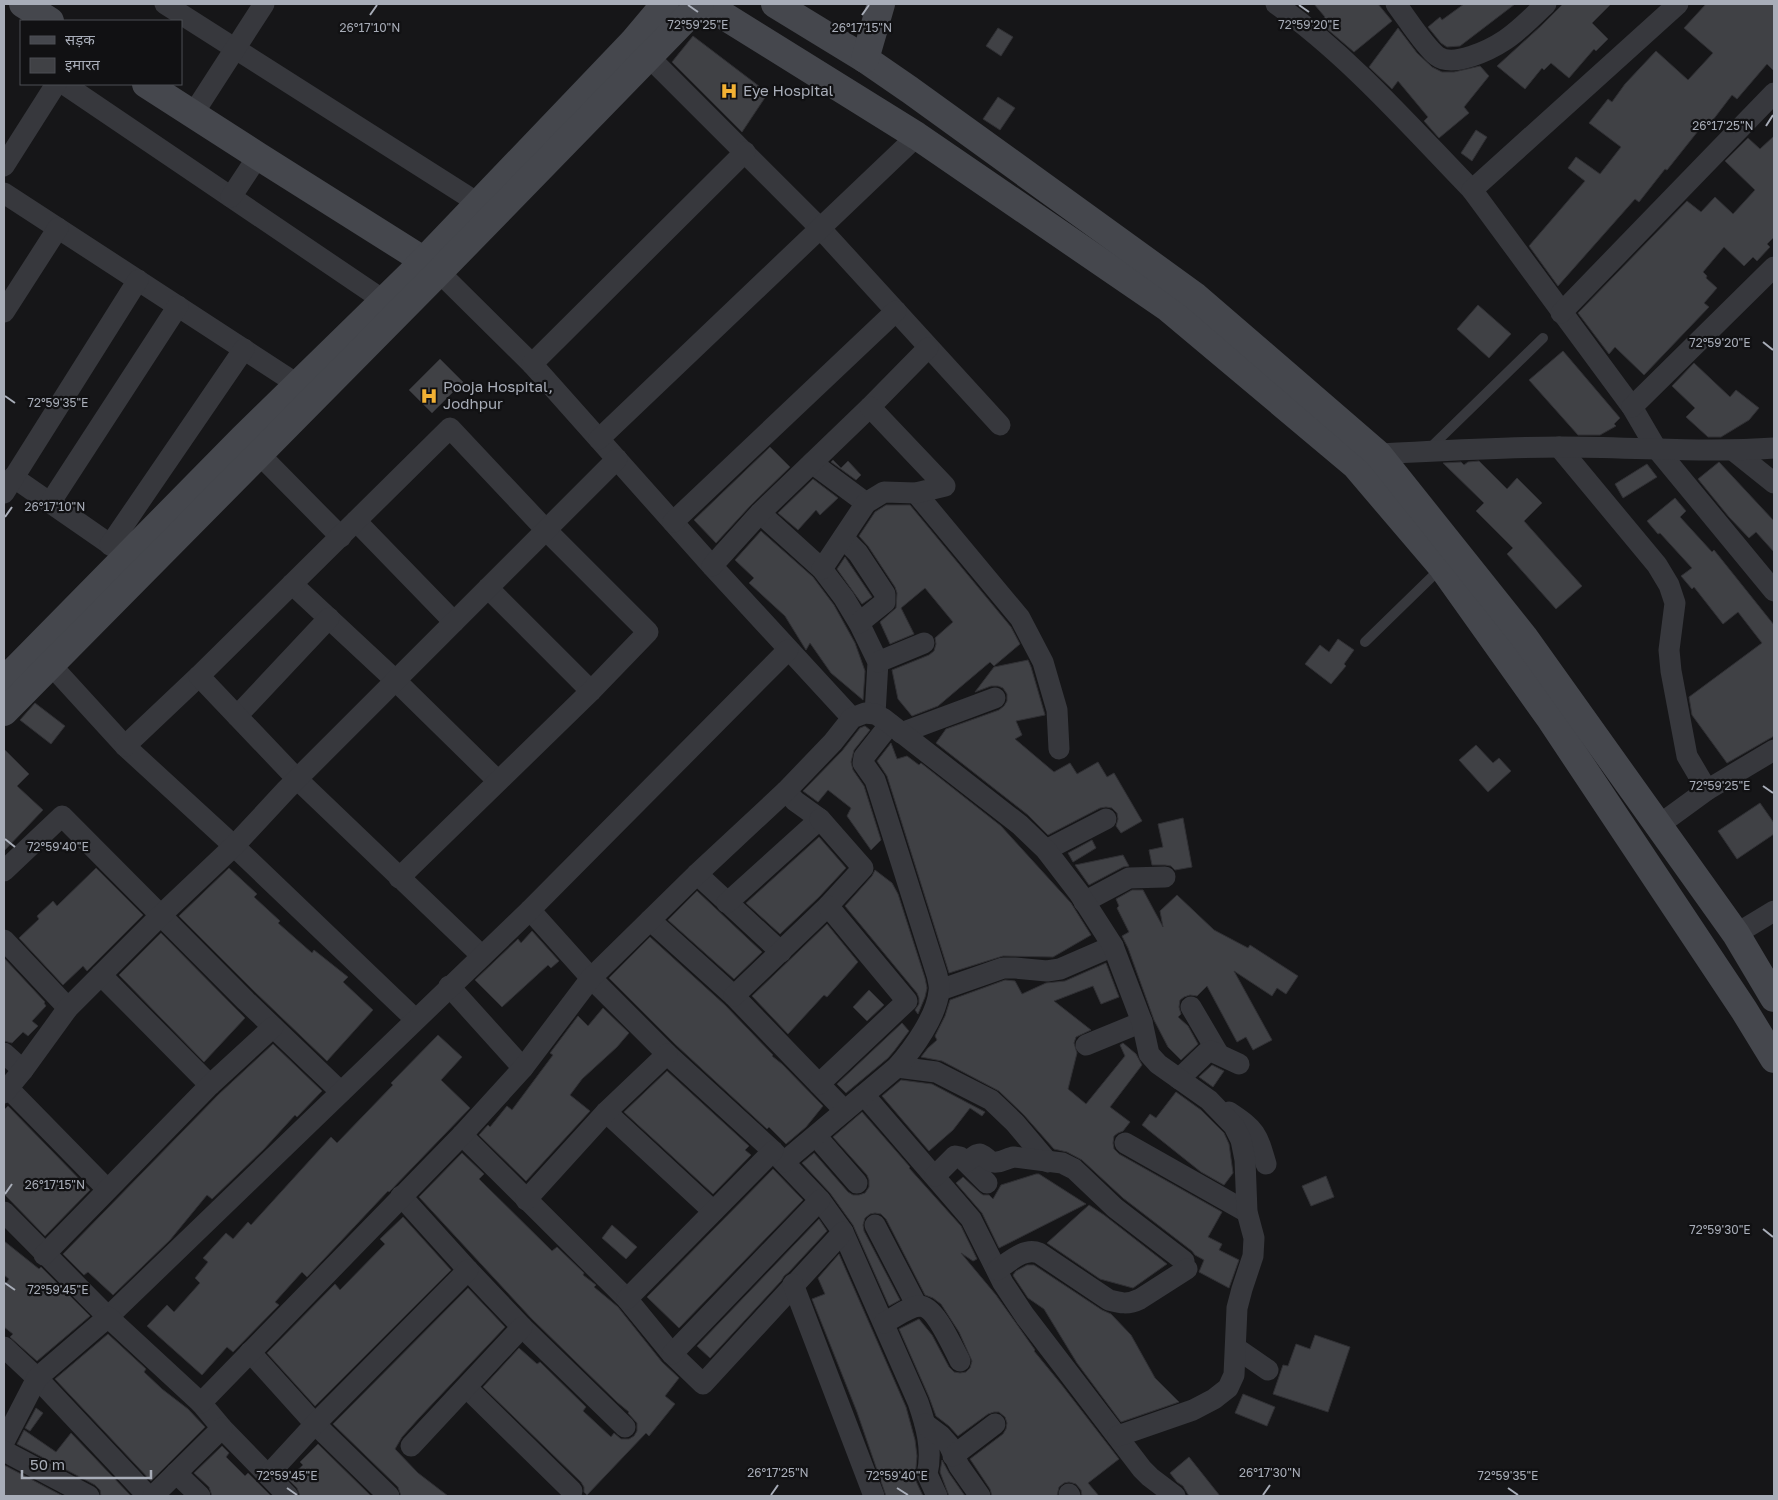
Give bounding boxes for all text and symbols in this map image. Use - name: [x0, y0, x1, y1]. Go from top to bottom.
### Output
- text: 72°59'25"E: [668, 17, 728, 32]
- text: 72°59'20"E: [1278, 17, 1340, 32]
- legend: [20, 20, 182, 85]
- text: 26°17'10"N: [340, 20, 400, 35]
- text: 26°17'15"N: [832, 20, 892, 35]
- text: सड़क: [65, 30, 95, 48]
- text: इमारत: [65, 55, 100, 73]
- hospital icon: Eye Hospital: [719, 81, 739, 101]
- place label: Eye Hospital: [743, 81, 834, 99]
- text: 26°17'25"N: [1692, 118, 1754, 133]
- text: 72°59'20"E: [1689, 335, 1751, 350]
- place label: Pooja Hospital, Jodhpur: [443, 377, 553, 412]
- hospital icon: Pooja Hospital, Jodhpur: [419, 386, 439, 406]
- text: 72°59'35"E: [28, 395, 88, 410]
- text: 26°17'10"N: [25, 499, 85, 514]
- text: 72°59'25"E: [1690, 778, 1750, 793]
- text: 72°59'40"E: [27, 839, 89, 854]
- text: 26°17'15"N: [25, 1177, 85, 1192]
- text: 72°59'30"E: [1689, 1222, 1751, 1237]
- text: 72°59'45"E: [27, 1282, 89, 1297]
- scale bar: [22, 1448, 151, 1480]
- text: 50 m: [30, 1455, 65, 1473]
- text: 26°17'25"N: [747, 1465, 809, 1480]
- text: 26°17'30"N: [1239, 1465, 1301, 1480]
- text: 72°59'45"E: [256, 1468, 318, 1483]
- text: 72°59'40"E: [866, 1468, 928, 1483]
- text: 72°59'35"E: [1478, 1468, 1538, 1483]

